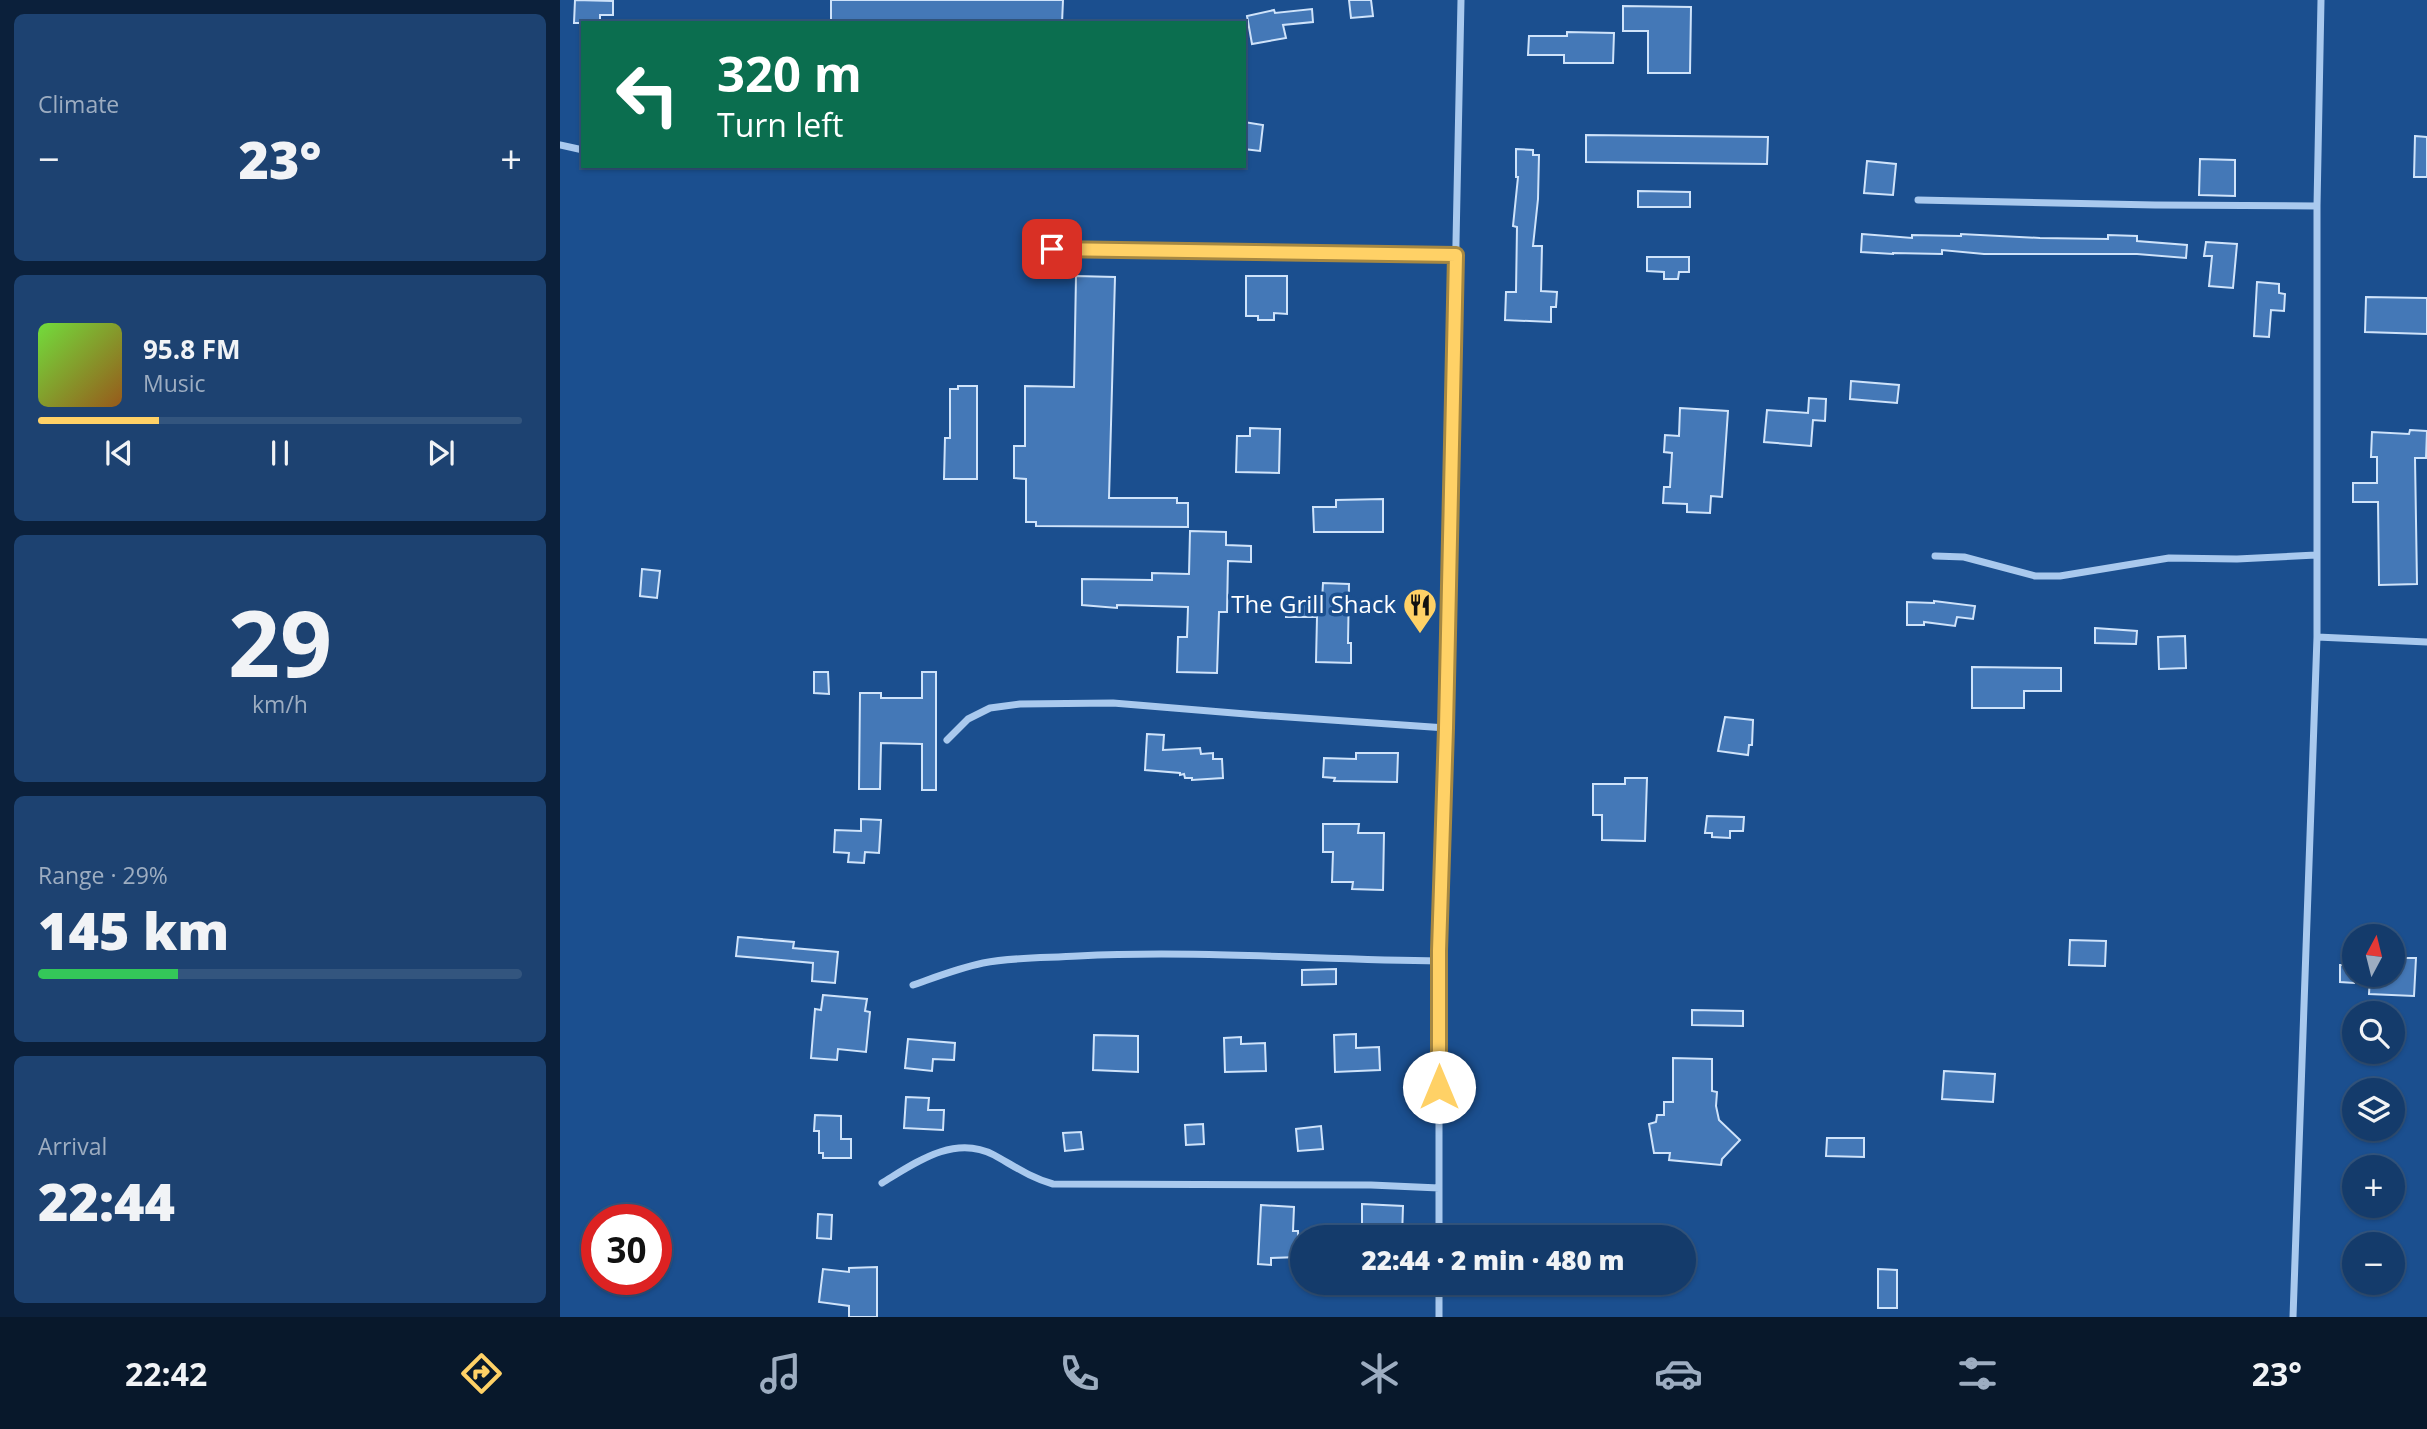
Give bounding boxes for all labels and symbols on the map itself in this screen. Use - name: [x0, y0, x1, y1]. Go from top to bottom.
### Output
- pin: [1022, 219, 1082, 279]
- restaurant icon: The Grill Shack: [1401, 586, 1439, 635]
- place label: The Grill Shack: [1231, 587, 1396, 620]
- north arrow: [2342, 924, 2404, 987]
- position arrow: [1402, 1050, 1476, 1124]
- speed limit sign: 30: [581, 1204, 672, 1295]

